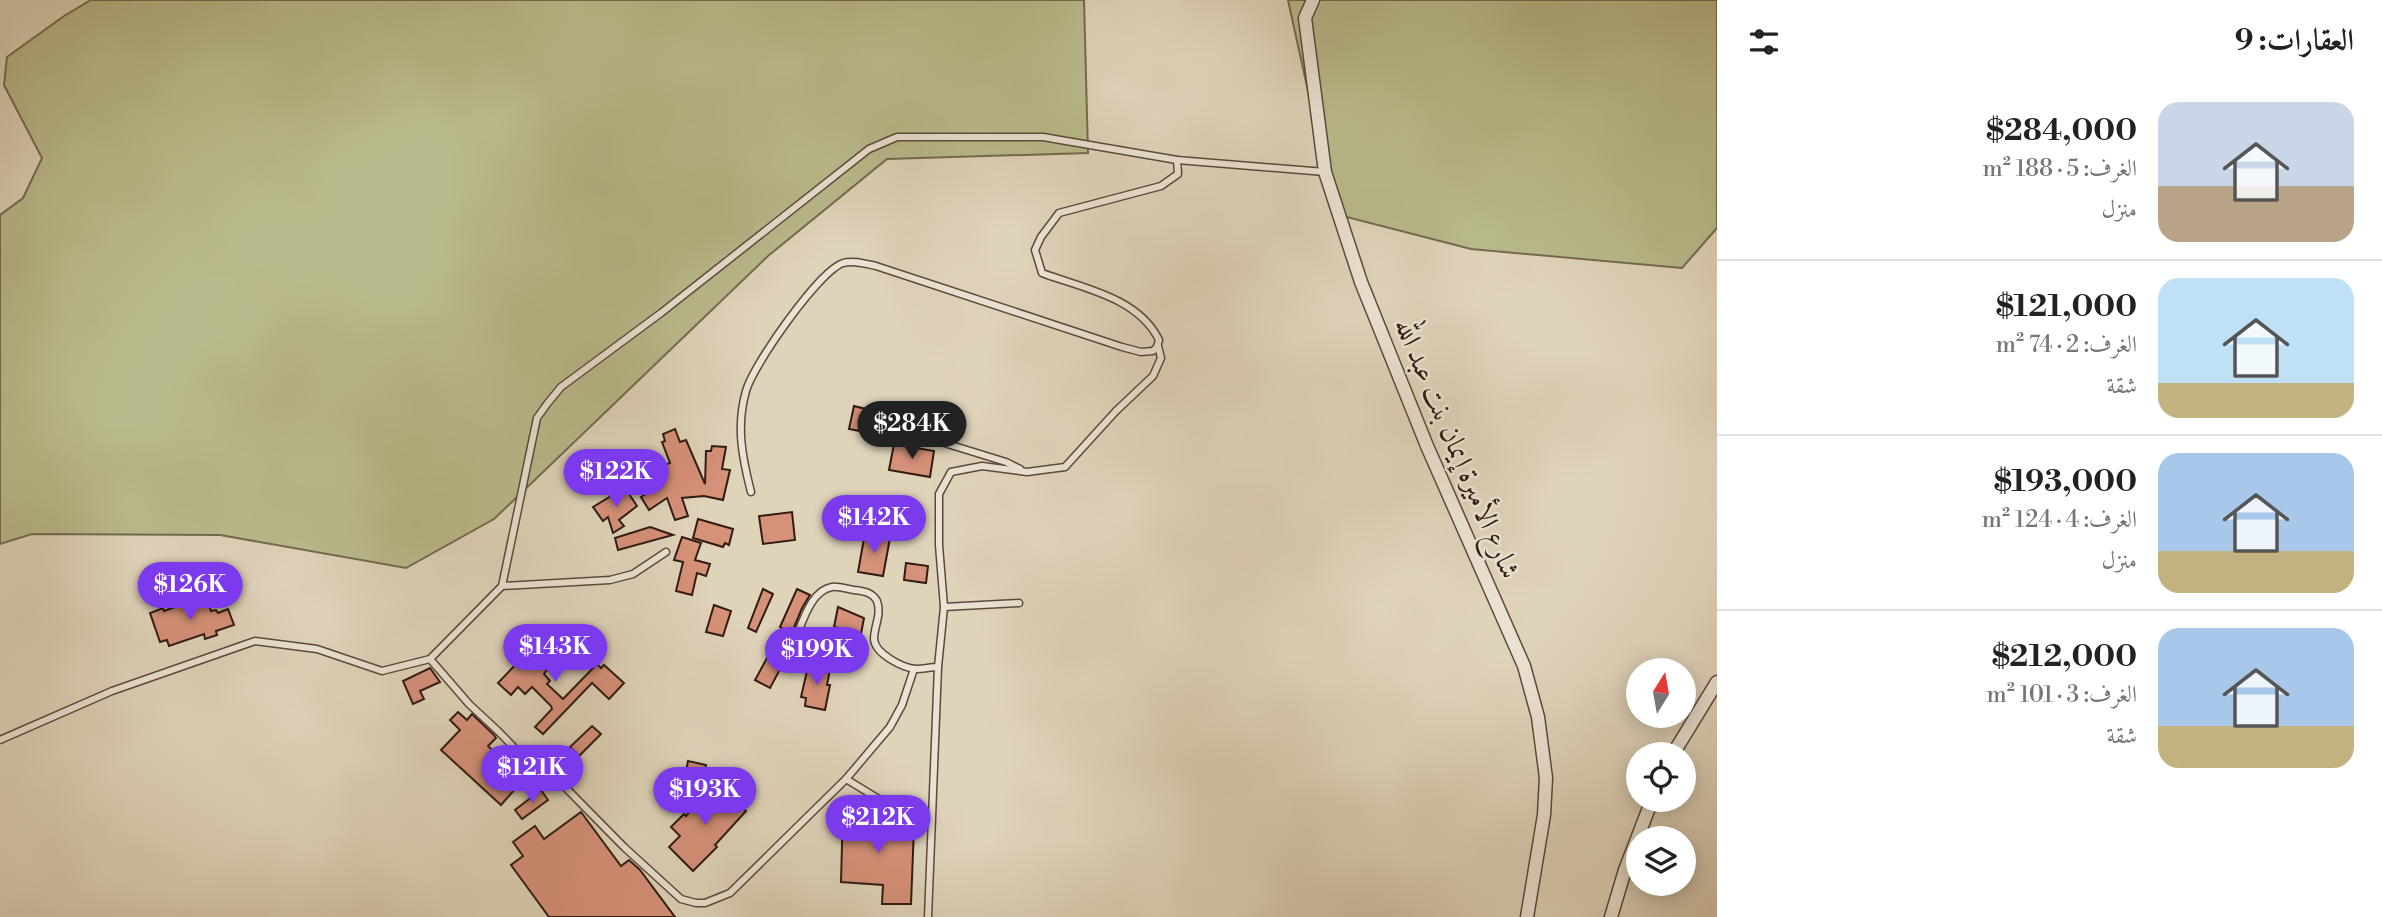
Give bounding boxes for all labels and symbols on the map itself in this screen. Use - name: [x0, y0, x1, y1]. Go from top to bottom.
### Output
- street label: شارع الأميرة إيمان بنت عبد الله: [1381, 311, 1532, 586]
- pin: $284K: [863, 402, 961, 461]
- pin: $122K: [567, 449, 665, 509]
- pin: $142K: [825, 496, 923, 555]
- pin: $126K: [141, 562, 239, 622]
- pin: $143K: [506, 624, 604, 684]
- pin: $199K: [768, 628, 866, 687]
- north arrow: [1626, 658, 1696, 728]
- pin: $121K: [483, 746, 581, 805]
- pin: $193K: [656, 768, 754, 827]
- pin: $212K: [829, 796, 927, 855]

